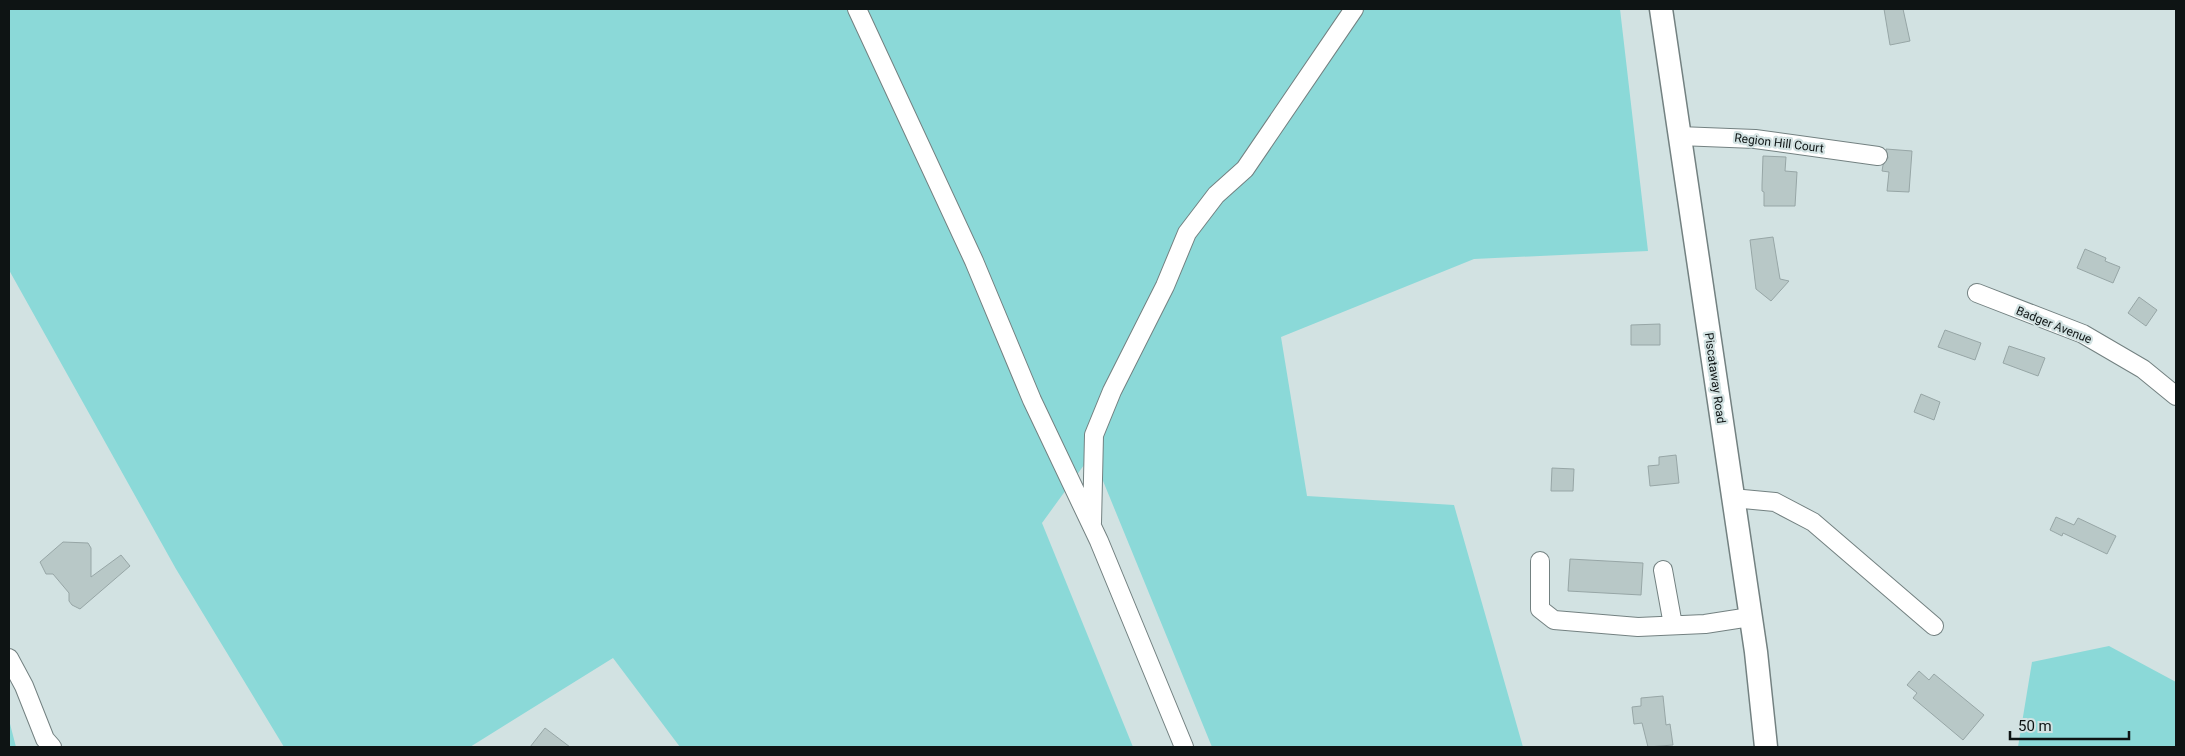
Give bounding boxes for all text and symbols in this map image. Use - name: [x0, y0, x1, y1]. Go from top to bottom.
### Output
- street label: Region Hill Court: [1734, 131, 1824, 155]
- street label: Badger Avenue: [2014, 303, 2094, 347]
- street label: Piscataway Road: [1702, 332, 1728, 424]
- scale bar: [2010, 708, 2129, 740]
- text: 50 m: [2018, 717, 2052, 735]

